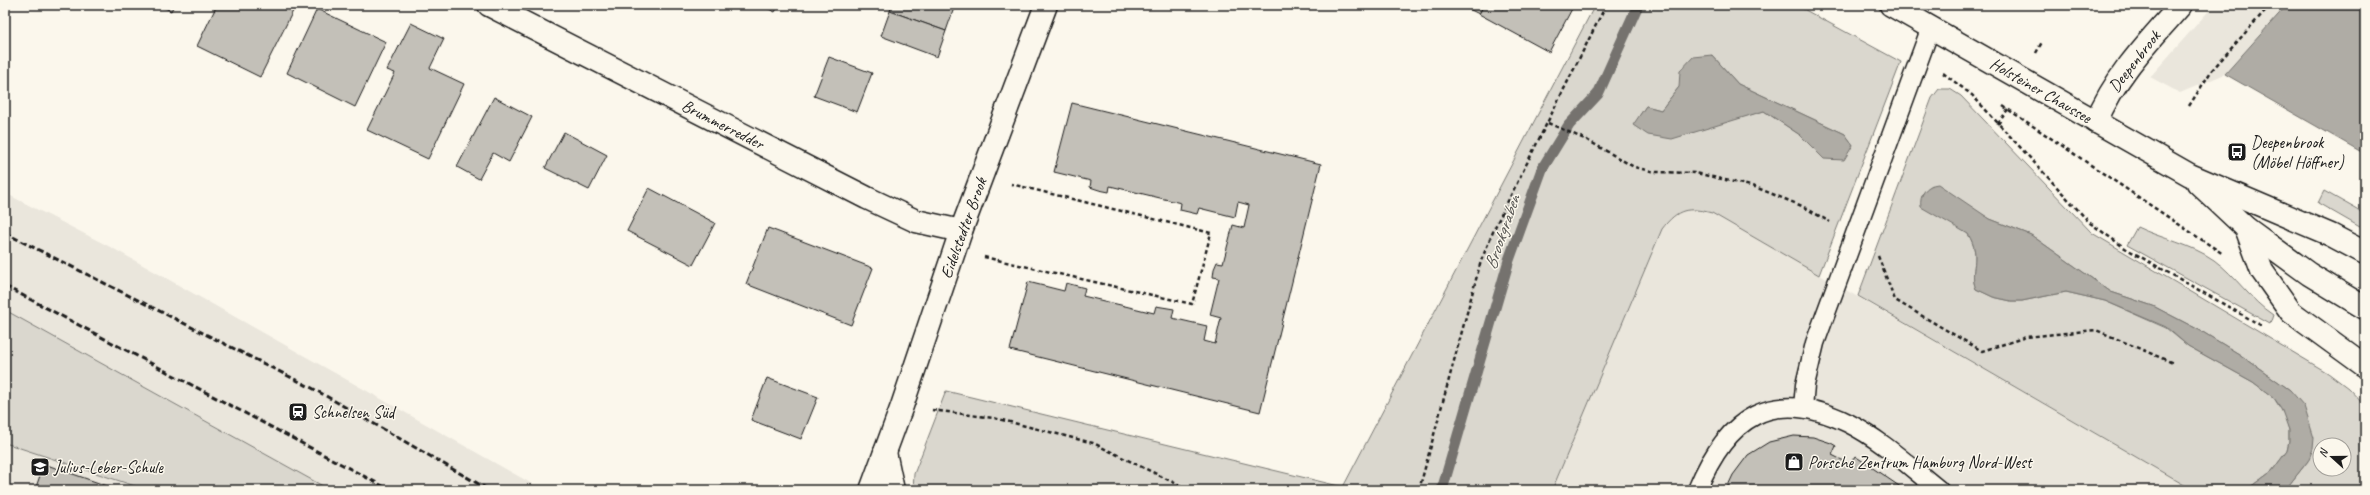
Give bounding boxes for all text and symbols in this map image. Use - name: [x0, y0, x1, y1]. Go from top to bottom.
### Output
- street label: Deepenbrook: [2104, 25, 2166, 96]
- street label: Holsteiner Chaussee: [1986, 53, 2096, 129]
- street label: Brummerredder: [678, 95, 769, 155]
- place label: Deepenbrook (Möbel Höffner): [2251, 132, 2345, 173]
- bus stop icon: Deepenbrook (Möbel Höffner): [2226, 141, 2248, 163]
- street label: Eidelstedter Brook: [936, 173, 992, 281]
- water label: Brookgraben: [1479, 190, 1526, 272]
- station icon: Schnelsen Süd: [287, 401, 309, 423]
- place label: Schnelsen Süd: [312, 402, 397, 423]
- north arrow: [2312, 437, 2352, 477]
- text: N: [2315, 446, 2331, 459]
- shop icon: Porsche Zentrum Hamburg Nord-West: [1783, 451, 1805, 473]
- place label: Porsche Zentrum Hamburg Nord-West: [1808, 452, 2034, 473]
- school or university icon: Julius-Leber-Schule: [29, 456, 51, 478]
- place label: Julius-Leber-Schule: [53, 457, 164, 478]

